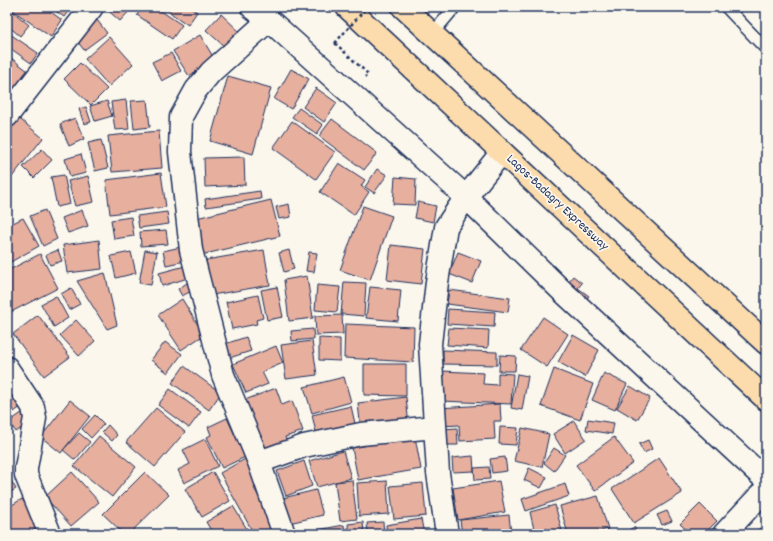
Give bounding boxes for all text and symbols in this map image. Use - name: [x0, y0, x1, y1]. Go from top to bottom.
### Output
- street label: Lagos-Badagry Expressway: [502, 150, 613, 256]

